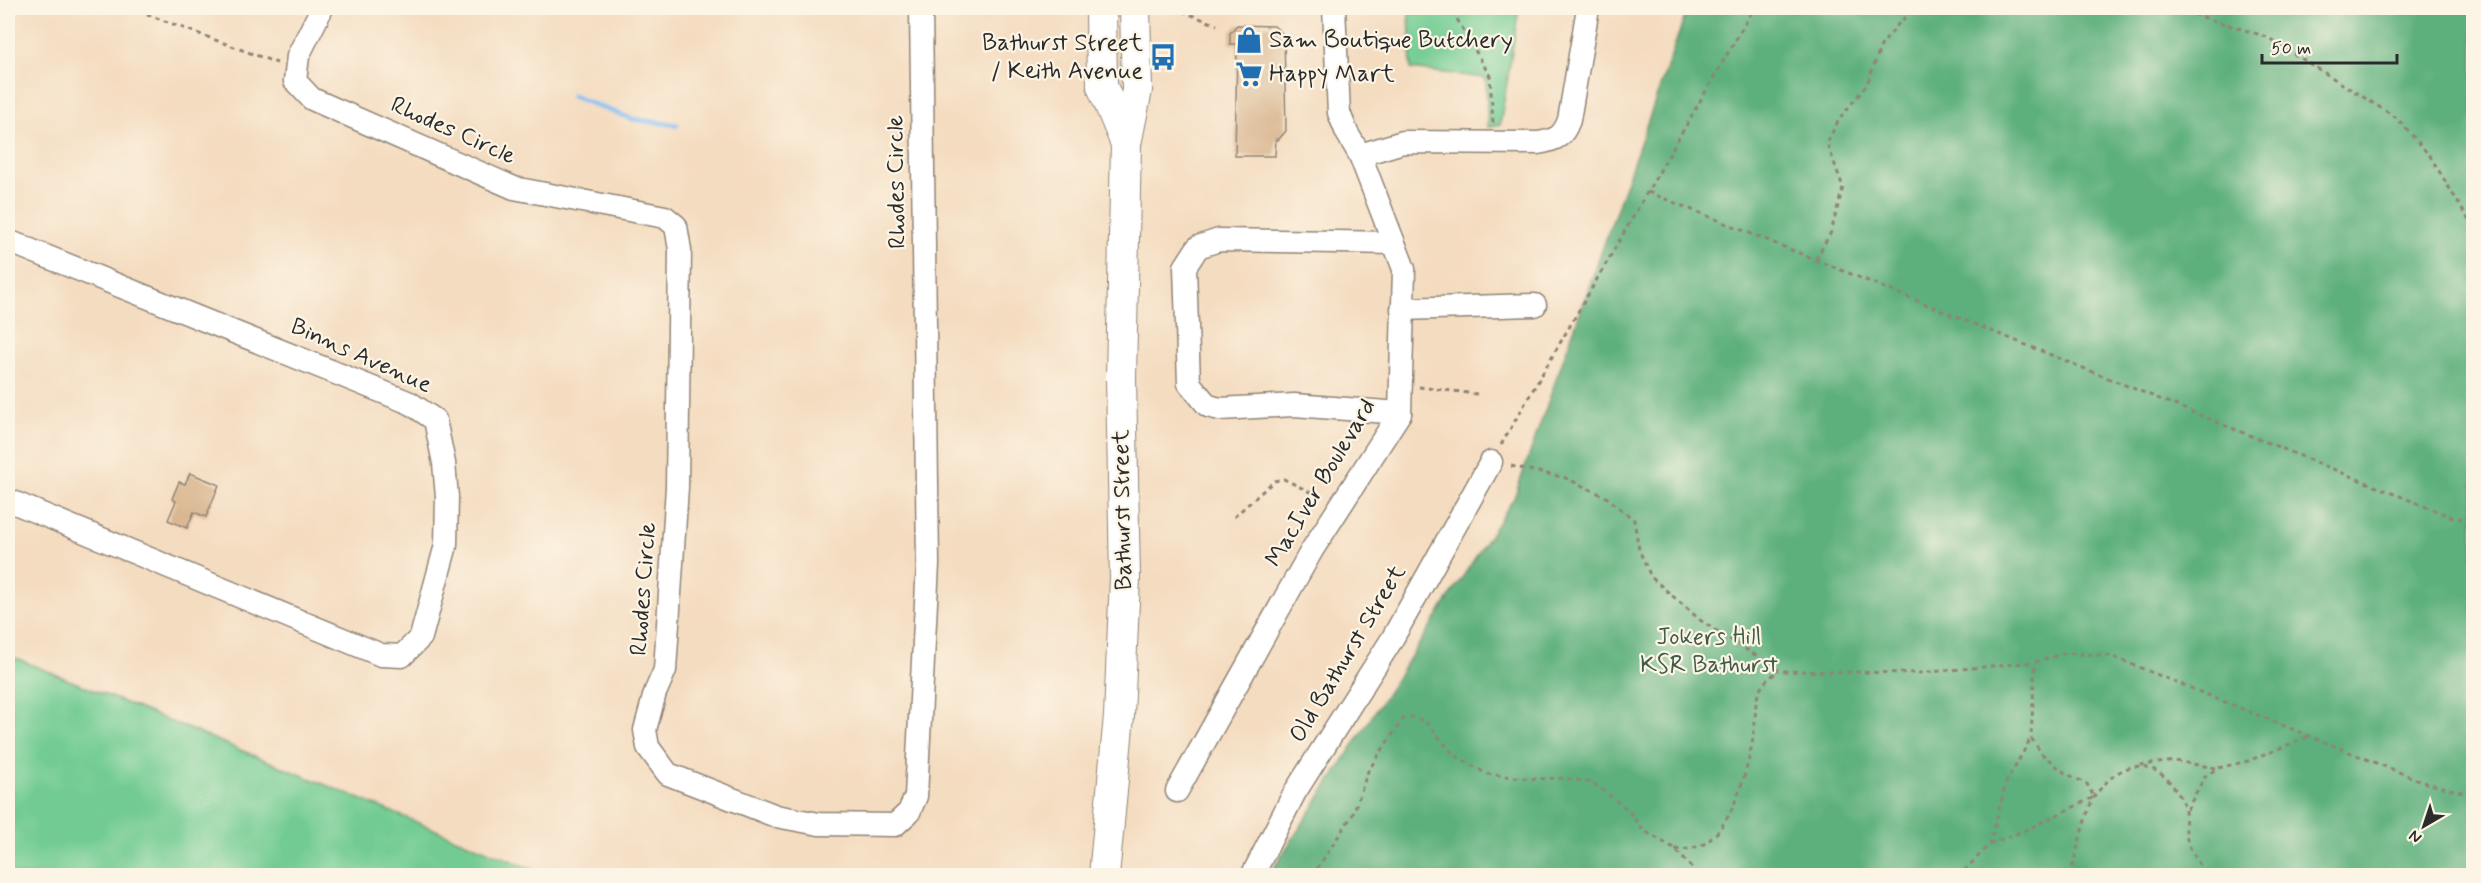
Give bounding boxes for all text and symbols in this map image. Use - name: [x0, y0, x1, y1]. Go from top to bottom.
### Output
- shop icon: Sam Boutique Butchery: [1234, 25, 1264, 55]
- place label: Sam Boutique Butchery: [1269, 25, 1513, 56]
- scale bar: [2262, 27, 2397, 65]
- place label: Bathurst Street / Keith Avenue: [982, 28, 1143, 87]
- text: 50 m: [2271, 37, 2311, 61]
- bus stop icon: Bathurst Street / Keith Avenue: [1148, 42, 1178, 72]
- supermarket icon: Happy Mart: [1234, 59, 1264, 89]
- place label: Happy Mart: [1269, 59, 1395, 90]
- street label: Rhodes Circle: [386, 90, 520, 172]
- street label: Rhodes Circle: [880, 115, 914, 249]
- street label: Binns Avenue: [286, 311, 437, 401]
- street label: MacIver Boulevard: [1259, 393, 1383, 573]
- street label: Bathurst Street: [1106, 429, 1140, 591]
- street label: Rhodes Circle: [624, 521, 664, 657]
- street label: Old Bathurst Street: [1283, 559, 1413, 749]
- park label: Jokers Hill KSR Bathurst: [1640, 622, 1778, 681]
- north arrow: [2394, 796, 2454, 856]
- text: N: [2405, 825, 2426, 848]

